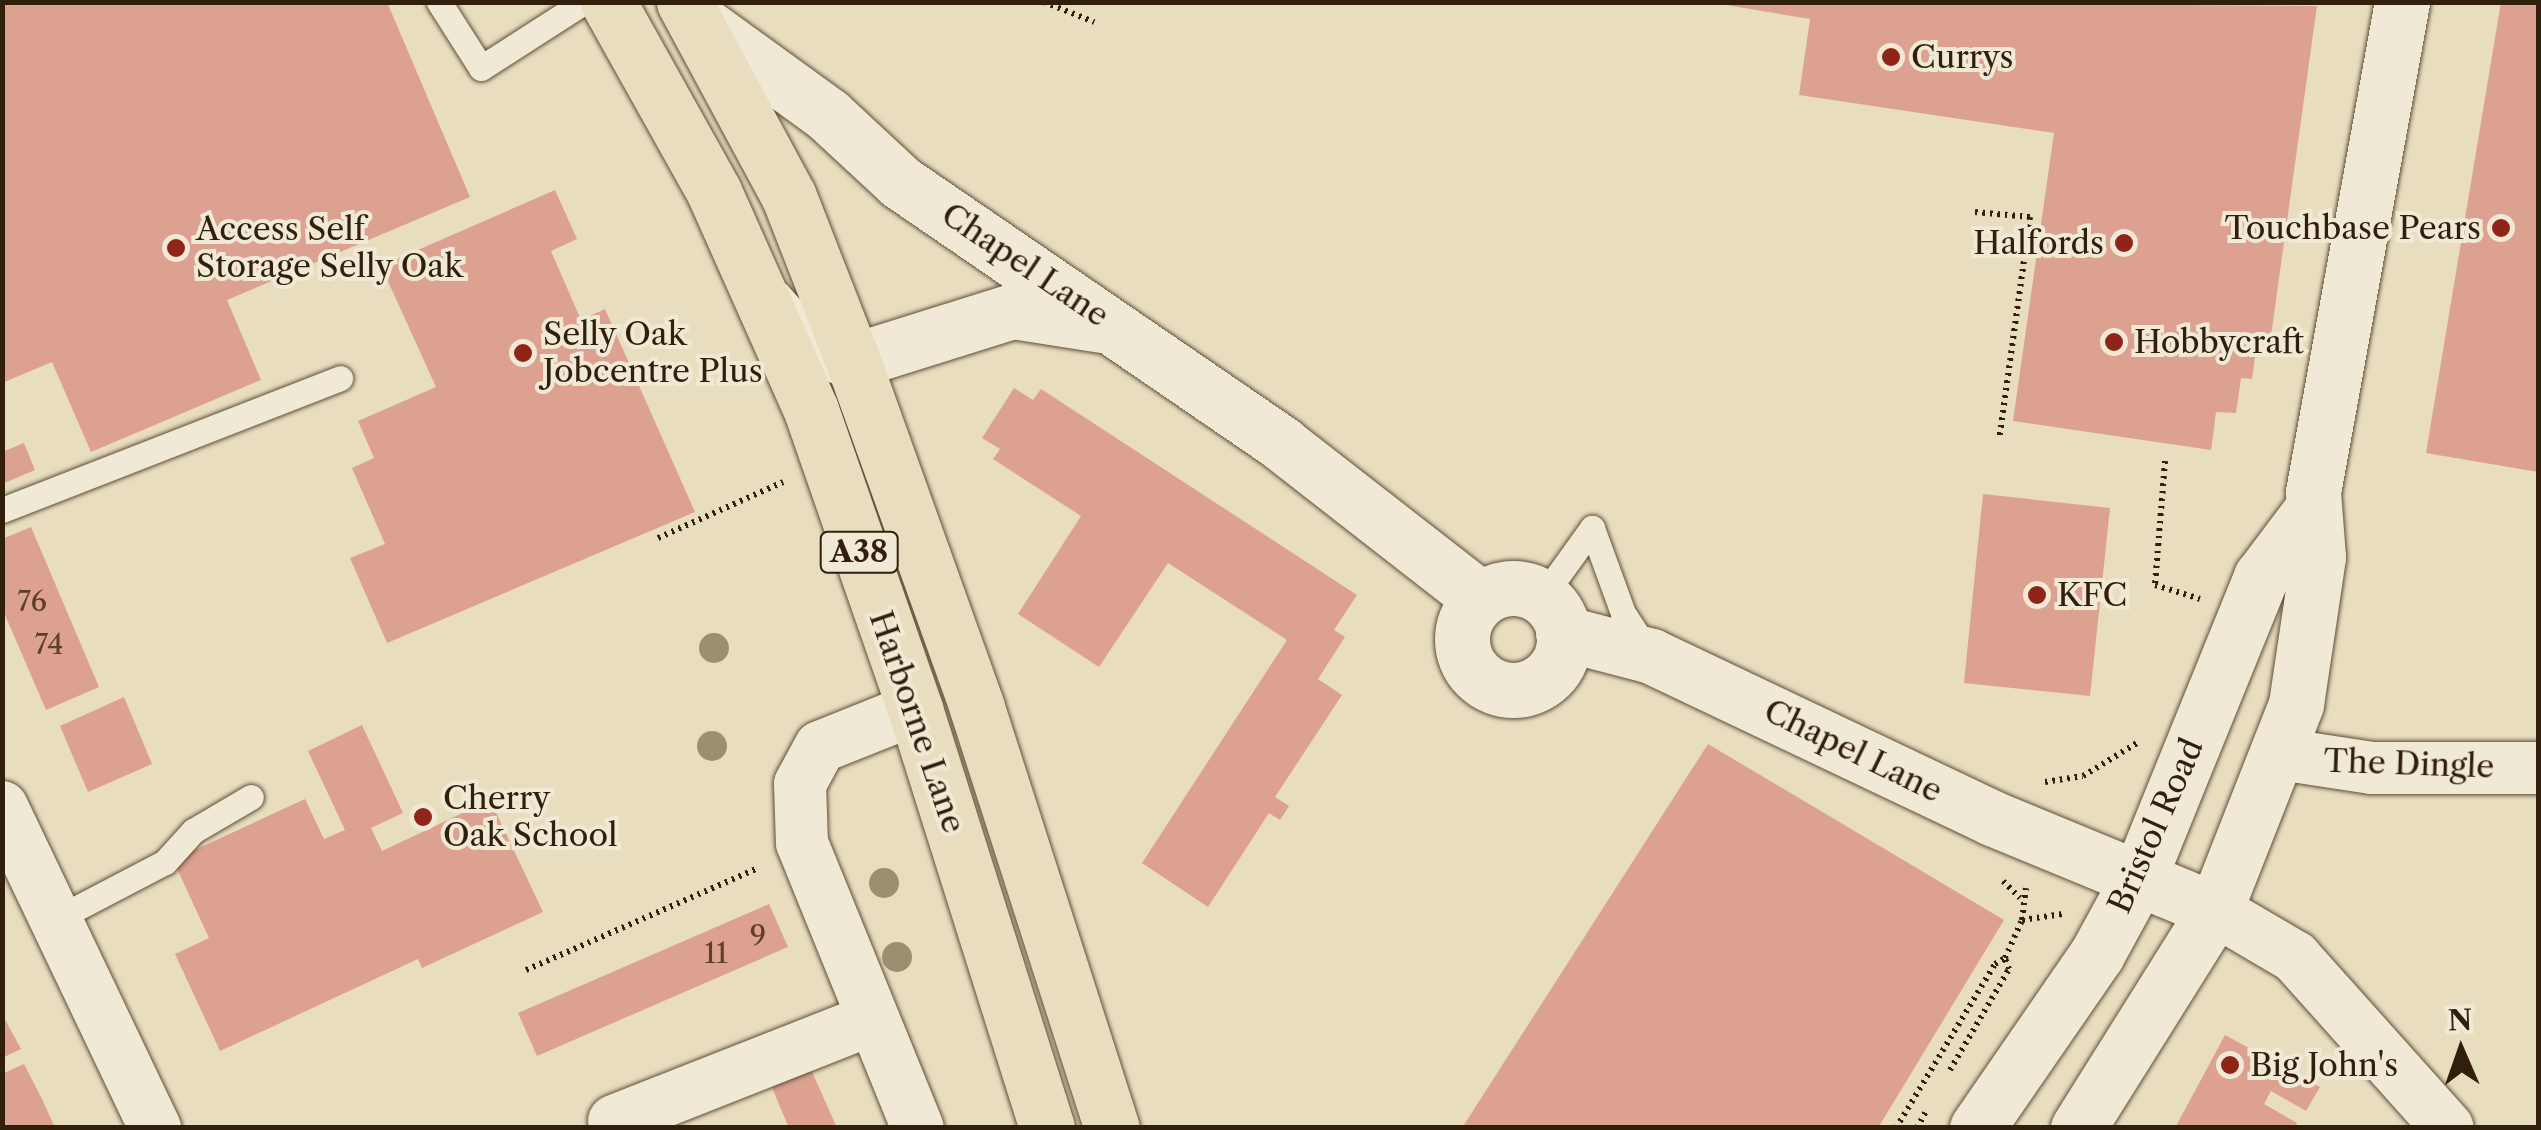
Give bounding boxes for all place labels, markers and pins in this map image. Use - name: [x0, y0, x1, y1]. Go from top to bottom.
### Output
- place label: Currys: [1911, 38, 2013, 76]
- marker: Currys: [1880, 46, 1902, 68]
- place label: Touchbase Pears: [2225, 209, 2481, 247]
- place label: Access Self Storage Selly Oak: [196, 211, 464, 286]
- marker: Touchbase Pears: [2490, 217, 2512, 239]
- place label: Halfords: [1973, 224, 2104, 262]
- marker: Halfords: [2113, 232, 2135, 254]
- marker: Access Self Storage Selly Oak: [165, 237, 187, 259]
- place label: Selly Oak Jobcentre Plus: [543, 316, 763, 391]
- place label: Hobbycraft: [2134, 323, 2304, 361]
- marker: Hobbycraft: [2103, 331, 2125, 353]
- marker: Selly Oak Jobcentre Plus: [512, 342, 534, 364]
- place label: KFC: [2057, 576, 2127, 614]
- marker: KFC: [2026, 584, 2048, 606]
- place label: Cherry Oak School: [443, 780, 618, 855]
- marker: Cherry Oak School: [412, 806, 434, 828]
- place label: Big John's: [2250, 1046, 2398, 1084]
- marker: Big John's: [2219, 1054, 2241, 1076]

